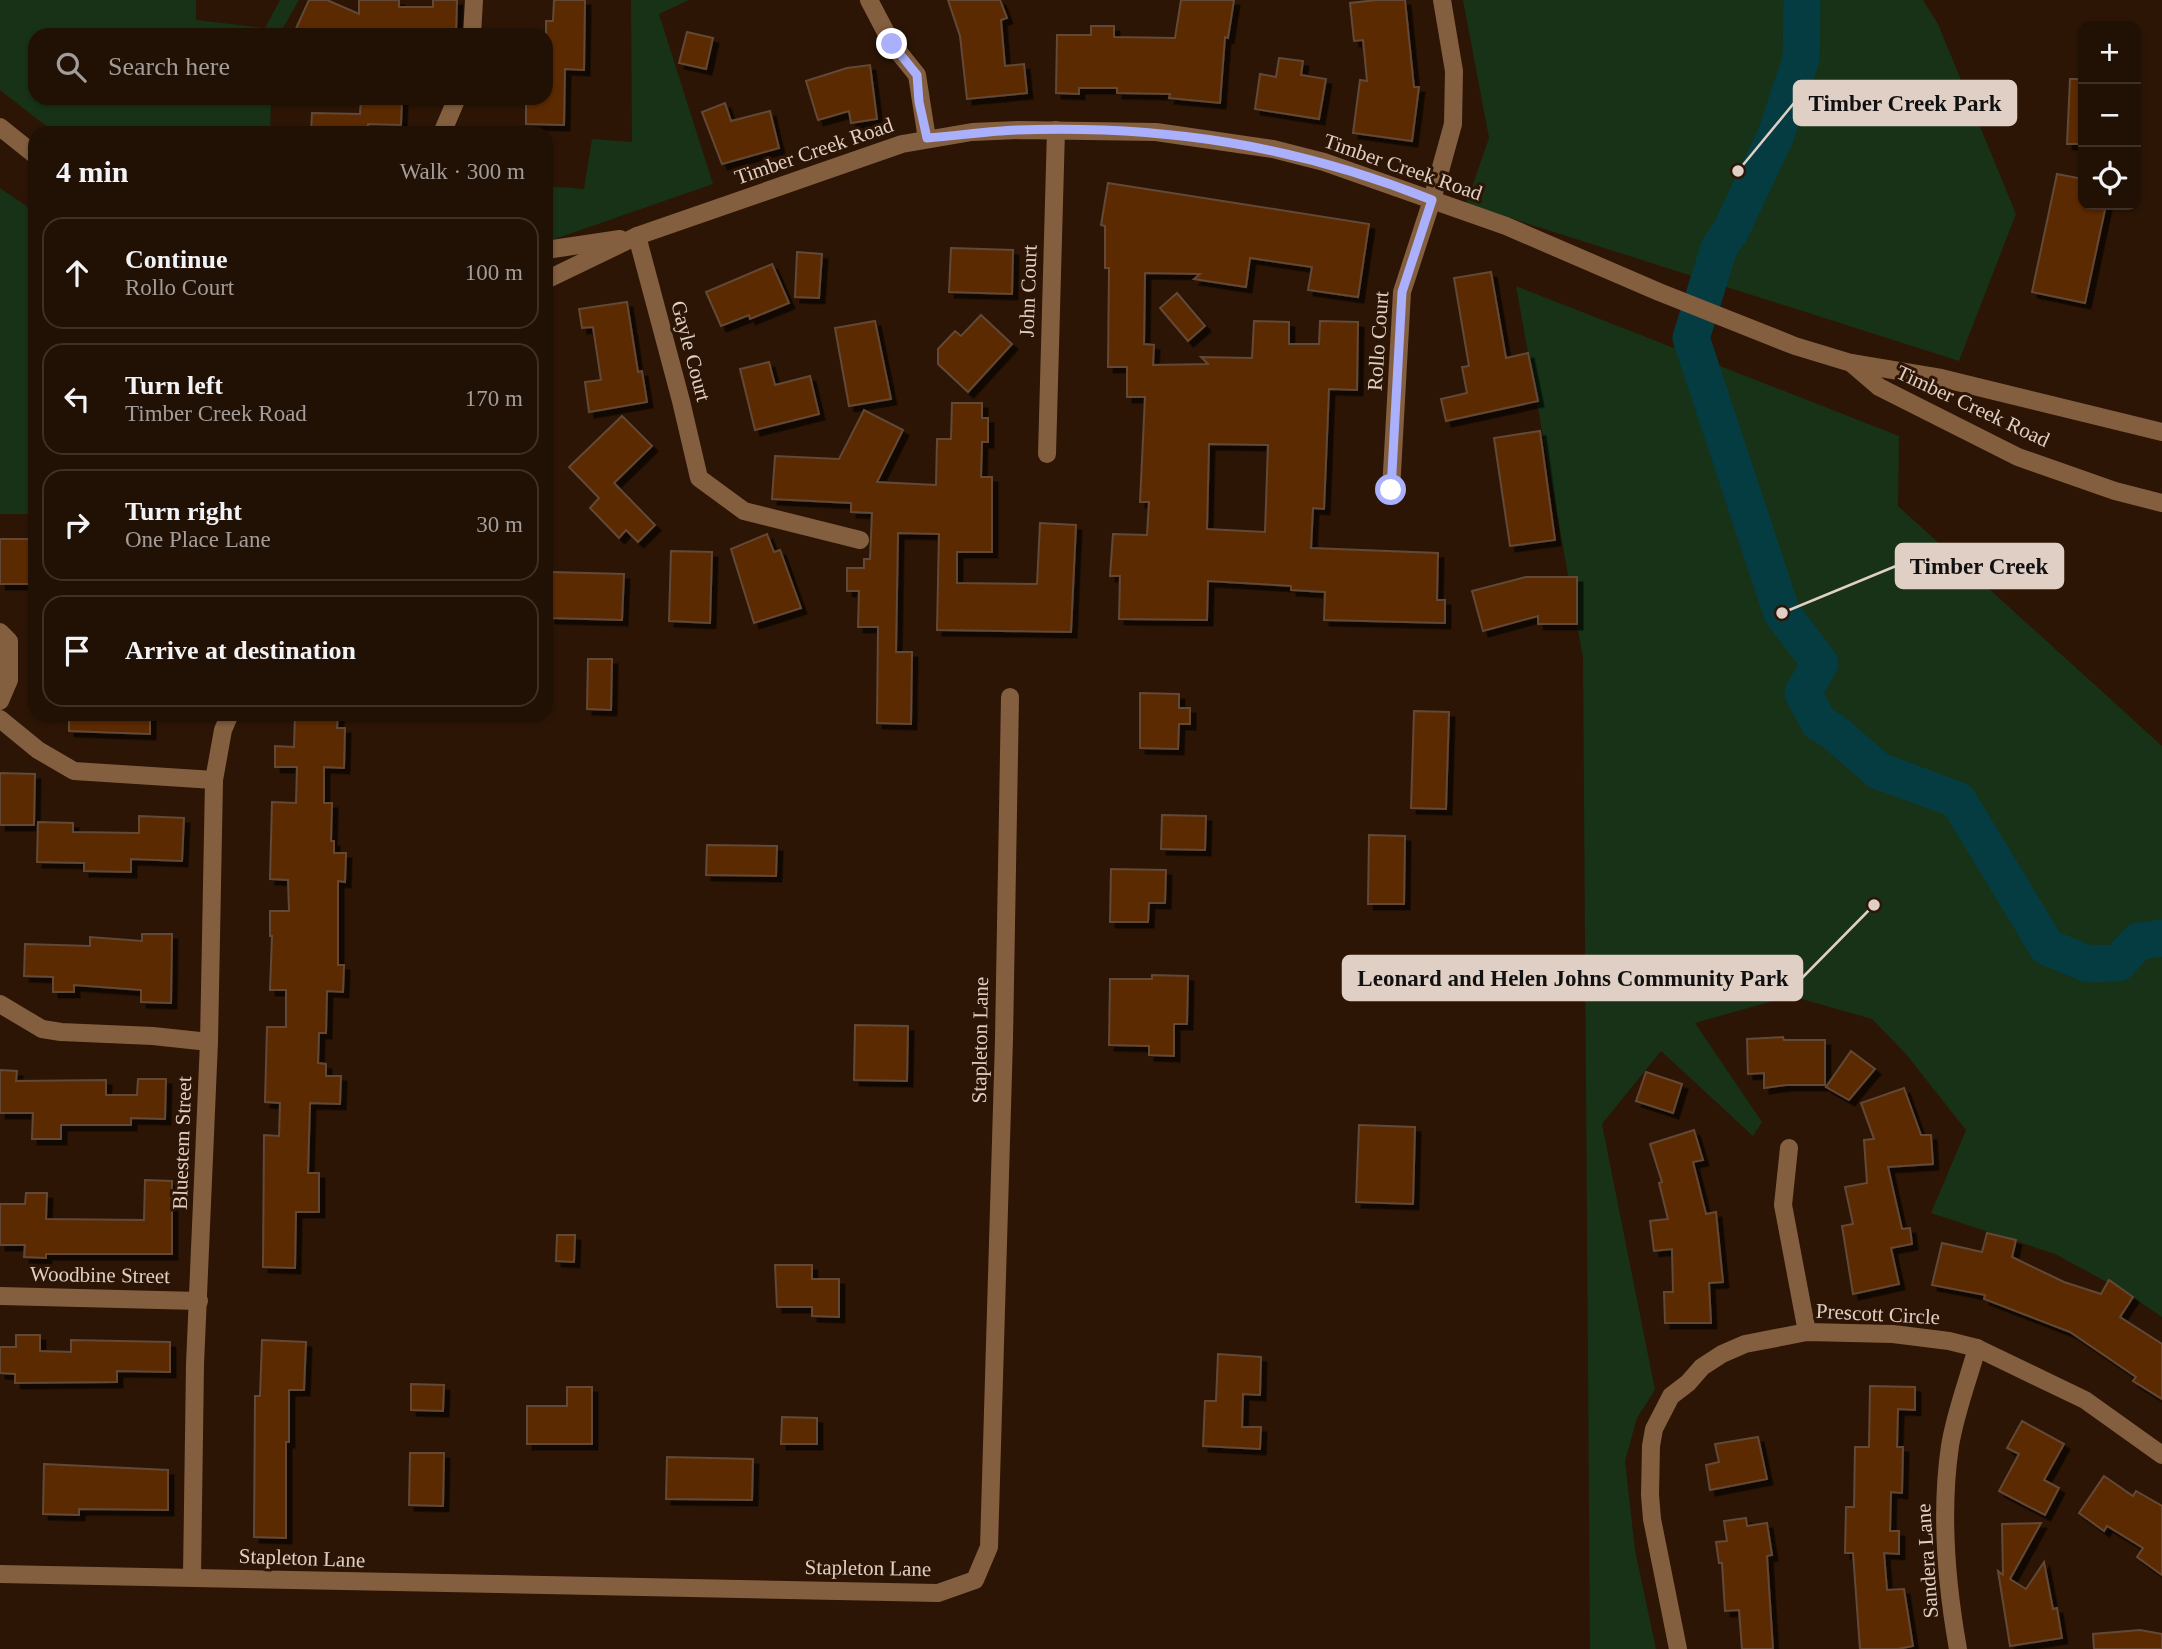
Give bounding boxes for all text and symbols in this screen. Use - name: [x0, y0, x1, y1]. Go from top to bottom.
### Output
- map controls: [2078, 21, 2141, 210]
- button: +: [2078, 21, 2141, 84]
- search box: [28, 28, 553, 105]
- route end: [876, 28, 907, 59]
- icon: search: [52, 48, 90, 86]
- text: Search here: [108, 52, 230, 81]
- callout: Timber Creek Park: [1794, 81, 2016, 125]
- button: −: [2078, 84, 2141, 147]
- text: Timber Creek Park: [1809, 91, 2002, 116]
- street label: Timber Creek Road: [732, 112, 897, 189]
- street label: Timber Creek Road: [1321, 129, 1486, 206]
- button: locate: [2078, 147, 2141, 210]
- text: 4 min: [56, 155, 129, 188]
- text: Walk · 300 m: [400, 159, 525, 184]
- street label: John Court: [1014, 244, 1042, 338]
- text: Continue: [125, 245, 228, 274]
- icon: ahead: [58, 254, 96, 292]
- text: 100 m: [465, 260, 523, 285]
- text: Rollo Court: [125, 275, 234, 300]
- street label: Rollo Court: [1363, 290, 1393, 392]
- street label: Gayle Court: [666, 298, 716, 404]
- street label: Timber Creek Road: [1893, 360, 2054, 452]
- text: Turn left: [125, 371, 223, 400]
- icon: left: [58, 380, 96, 418]
- text: 170 m: [465, 386, 523, 411]
- text: Timber Creek Road: [125, 401, 307, 426]
- route start: [1375, 474, 1406, 505]
- text: Turn right: [125, 497, 242, 526]
- icon: right: [58, 506, 96, 544]
- text: 30 m: [476, 512, 523, 537]
- text: One Place Lane: [125, 527, 271, 552]
- callout: Timber Creek: [1896, 544, 2063, 588]
- text: Timber Creek: [1910, 554, 2049, 579]
- icon: arrive: [58, 632, 96, 670]
- text: Arrive at destination: [125, 636, 356, 665]
- callout: Leonard and Helen Johns Community Park: [1343, 956, 1802, 1000]
- text: Leonard and Helen Johns Community Park: [1357, 966, 1789, 991]
- street label: Stapleton Lane: [967, 977, 993, 1103]
- street label: Bluestem Street: [168, 1076, 196, 1210]
- street label: Woodbine Street: [30, 1262, 170, 1288]
- street label: Prescott Circle: [1815, 1299, 1941, 1329]
- street label: Sandera Lane: [1911, 1503, 1943, 1619]
- street label: Stapleton Lane: [238, 1544, 366, 1572]
- street label: Stapleton Lane: [805, 1555, 931, 1581]

